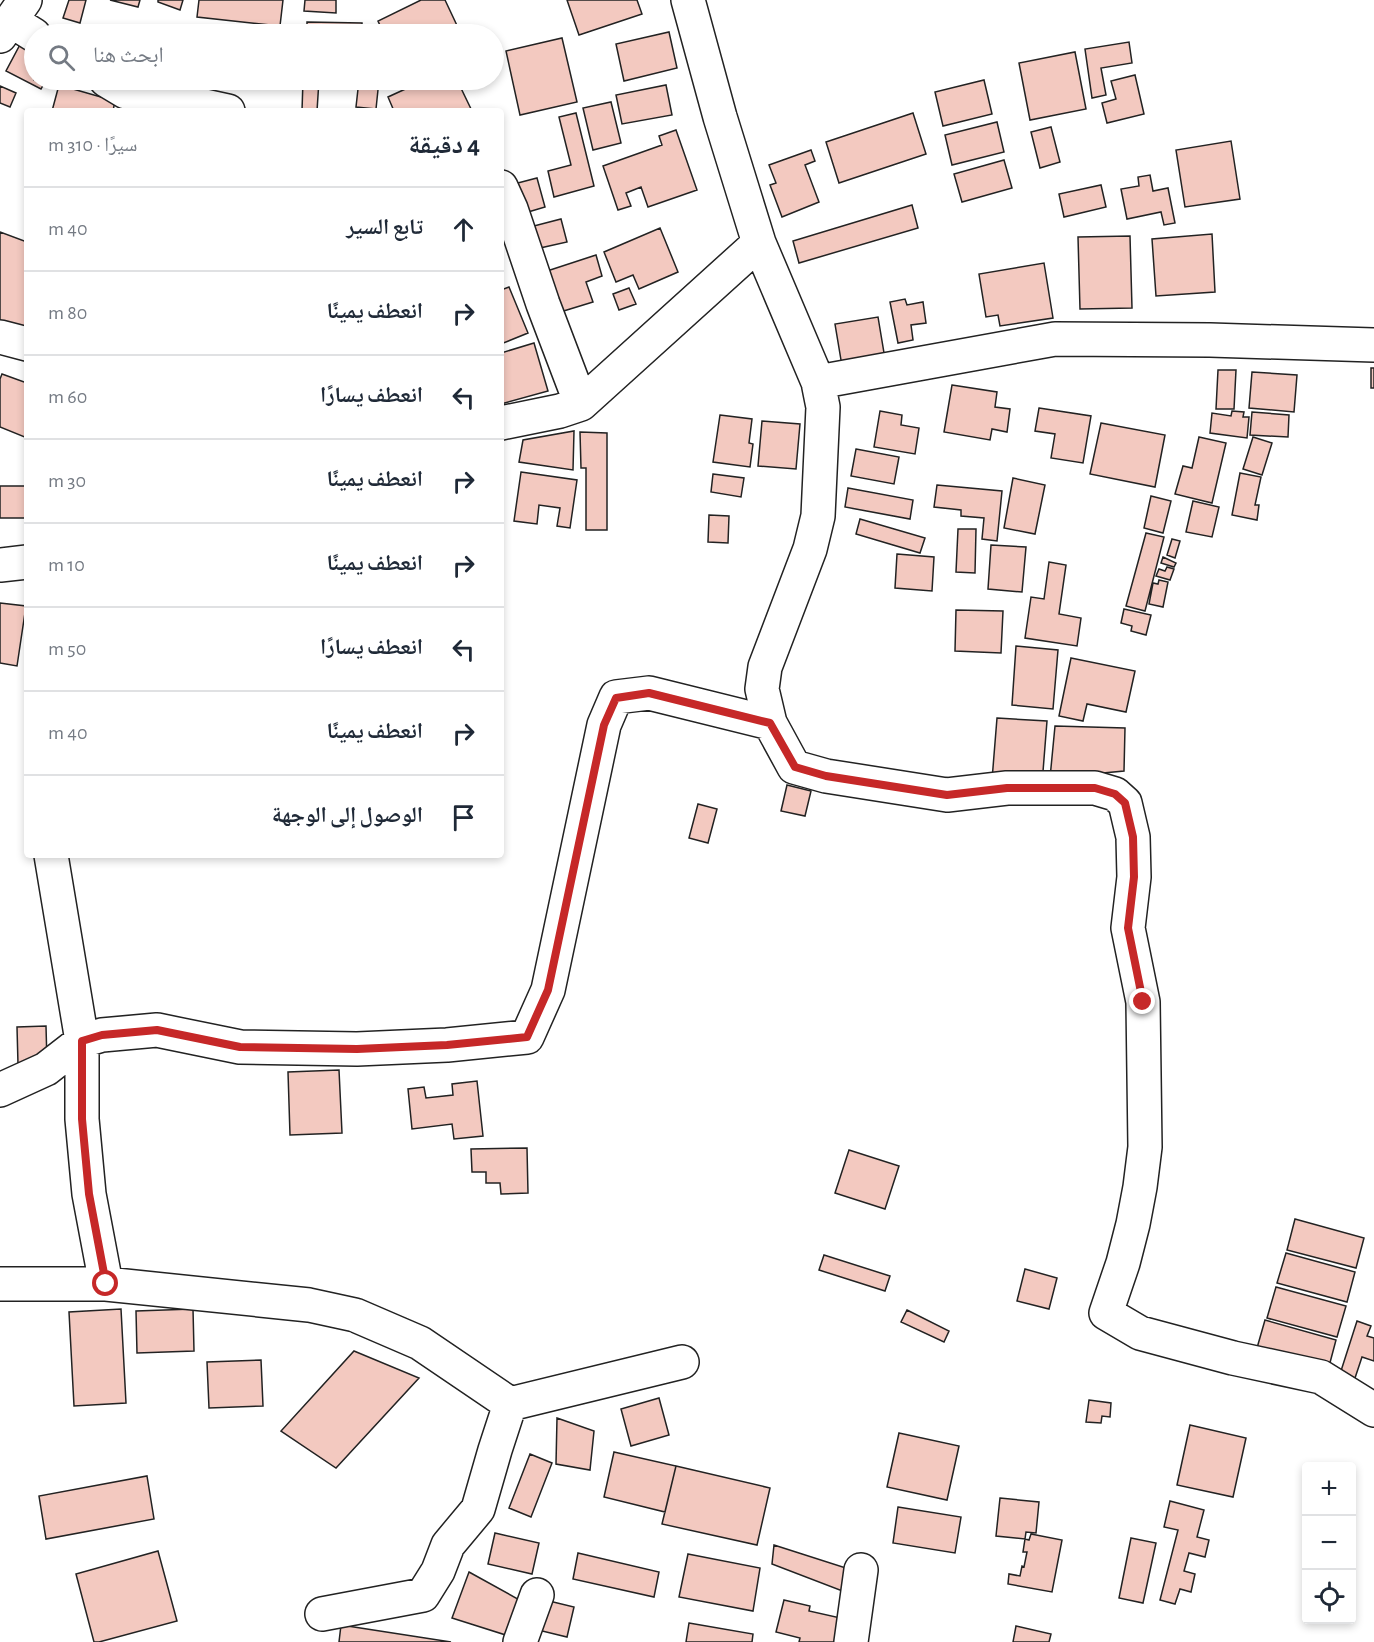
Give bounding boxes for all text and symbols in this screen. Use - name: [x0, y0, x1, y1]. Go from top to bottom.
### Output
- search box: [24, 24, 504, 90]
- icon: search: [45, 41, 78, 74]
- text: ابحث هنا: [93, 44, 164, 66]
- text: 4 دقيقة: [408, 132, 480, 158]
- text: سيرًا · 310 m: [48, 135, 137, 155]
- icon: ahead: [447, 213, 480, 246]
- text: تابع السير: [346, 216, 423, 238]
- text: 40 m: [48, 219, 88, 239]
- icon: right: [447, 297, 480, 330]
- text: انعطف يمينًا: [326, 300, 423, 322]
- text: 80 m: [48, 303, 87, 323]
- icon: left: [447, 381, 480, 414]
- text: انعطف يسارًا: [320, 384, 423, 406]
- text: 60 m: [48, 387, 87, 407]
- icon: right: [447, 465, 480, 498]
- text: انعطف يمينًا: [326, 468, 423, 490]
- text: 30 m: [48, 471, 86, 491]
- icon: right: [447, 549, 480, 582]
- text: انعطف يمينًا: [326, 552, 423, 574]
- text: 10 m: [48, 555, 85, 575]
- icon: left: [447, 633, 480, 666]
- text: انعطف يسارًا: [320, 636, 423, 658]
- text: 50 m: [48, 639, 86, 659]
- icon: right: [447, 717, 480, 750]
- text: انعطف يمينًا: [326, 720, 423, 742]
- text: 40 m: [48, 723, 88, 743]
- icon: arrive: [447, 801, 480, 834]
- text: الوصول إلى الوجهة: [272, 804, 423, 826]
- route end: [1129, 988, 1155, 1014]
- route start: [92, 1270, 118, 1296]
- map controls: [1302, 1462, 1356, 1624]
- button: +: [1302, 1462, 1356, 1516]
- button: −: [1302, 1516, 1356, 1570]
- button: locate: [1302, 1570, 1356, 1624]

